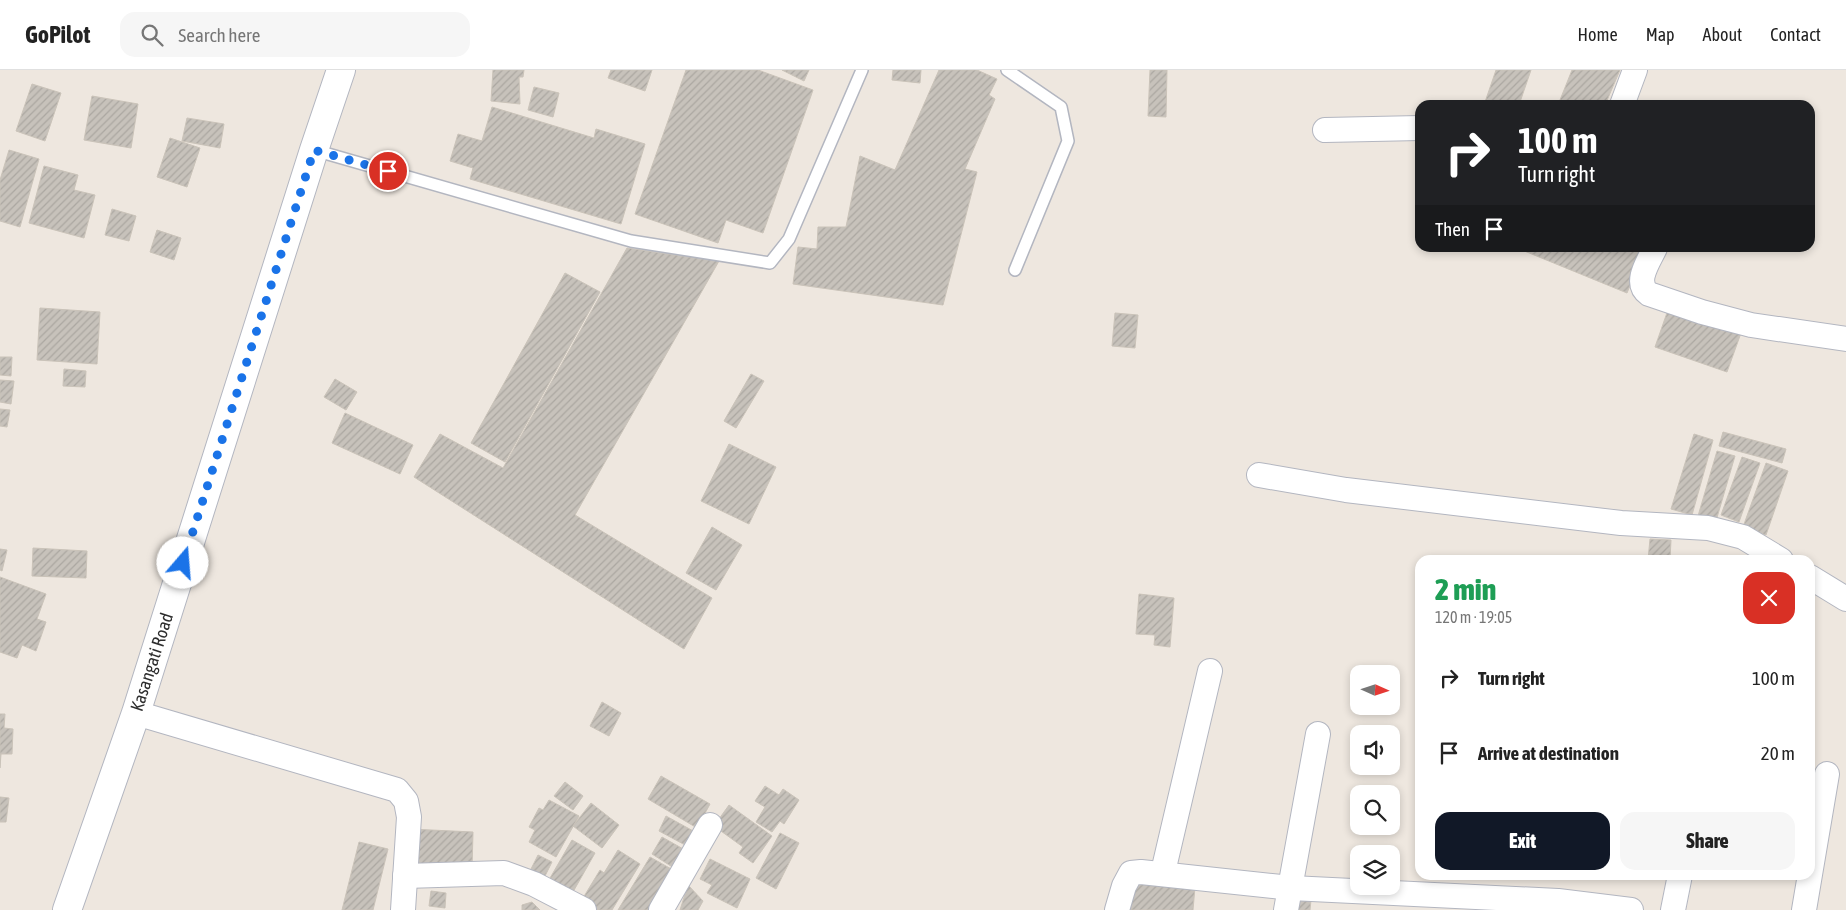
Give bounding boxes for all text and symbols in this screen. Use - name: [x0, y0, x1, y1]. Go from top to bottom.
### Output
- search box: [120, 12, 470, 57]
- text: GoPilot: [25, 21, 90, 48]
- icon: search: [138, 21, 166, 49]
- text: Search here: [178, 24, 260, 46]
- text: Home: [1578, 24, 1618, 45]
- text: Map: [1646, 24, 1675, 45]
- text: About: [1703, 24, 1742, 45]
- text: Contact: [1770, 24, 1821, 45]
- icon: right: [1435, 120, 1500, 185]
- text: 100 m: [1518, 120, 1597, 160]
- pin: [367, 150, 409, 192]
- icon: arrive: [374, 157, 402, 185]
- text: Turn right: [1518, 161, 1595, 187]
- icon: arrive: [1480, 215, 1508, 243]
- text: Then: [1435, 218, 1470, 240]
- position arrow: [156, 536, 208, 588]
- text: 2 min: [1435, 572, 1496, 606]
- button: close: [1743, 572, 1795, 624]
- text: 120 m · 19:05: [1435, 608, 1512, 626]
- street label: Kasangati Road: [126, 610, 177, 714]
- icon: right: [1435, 664, 1463, 692]
- north arrow: [1350, 665, 1400, 715]
- map controls: [1350, 665, 1400, 895]
- text: Turn right: [1478, 667, 1545, 689]
- text: 100 m: [1752, 667, 1795, 689]
- button: sound: [1350, 725, 1400, 775]
- icon: arrive: [1435, 739, 1463, 767]
- text: Arrive at destination: [1478, 742, 1619, 764]
- text: 20 m: [1761, 742, 1795, 764]
- button: search: [1350, 785, 1400, 835]
- button: Exit: [1435, 812, 1610, 870]
- button: Share: [1620, 812, 1795, 870]
- button: layers: [1350, 845, 1400, 895]

